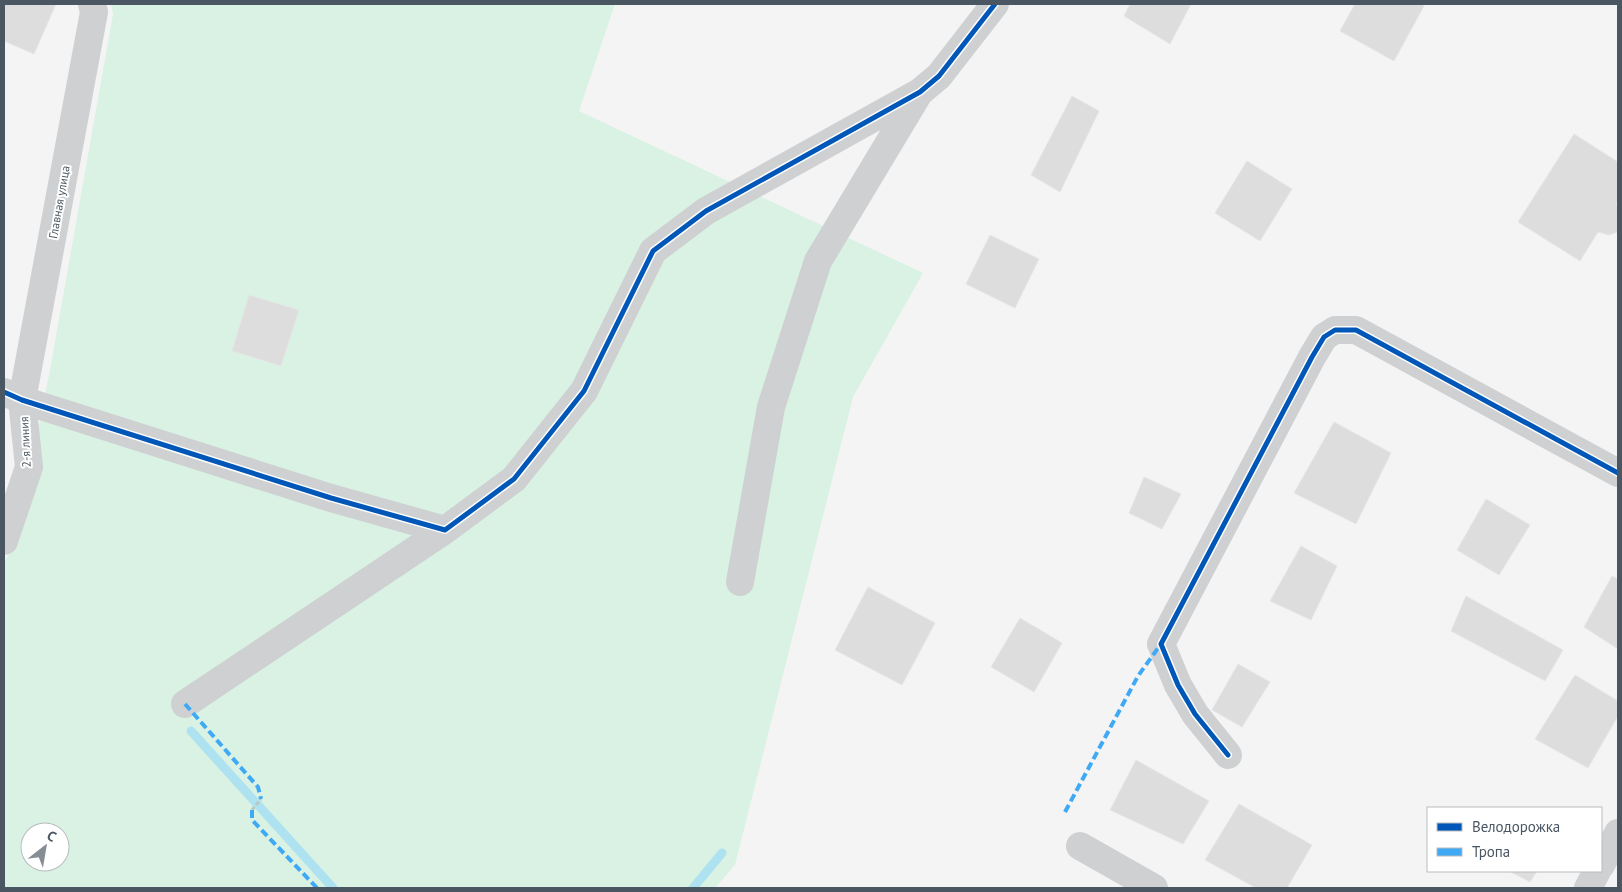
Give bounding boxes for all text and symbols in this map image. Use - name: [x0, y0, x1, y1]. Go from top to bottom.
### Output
- street label: Главная улица: [45, 164, 73, 240]
- street label: 2-я линия: [16, 416, 34, 468]
- legend: [1427, 807, 1602, 872]
- text: Велодорожка: [1472, 817, 1560, 836]
- north arrow: [20, 822, 70, 872]
- text: С: [44, 826, 60, 846]
- text: Тропа: [1472, 842, 1510, 861]

